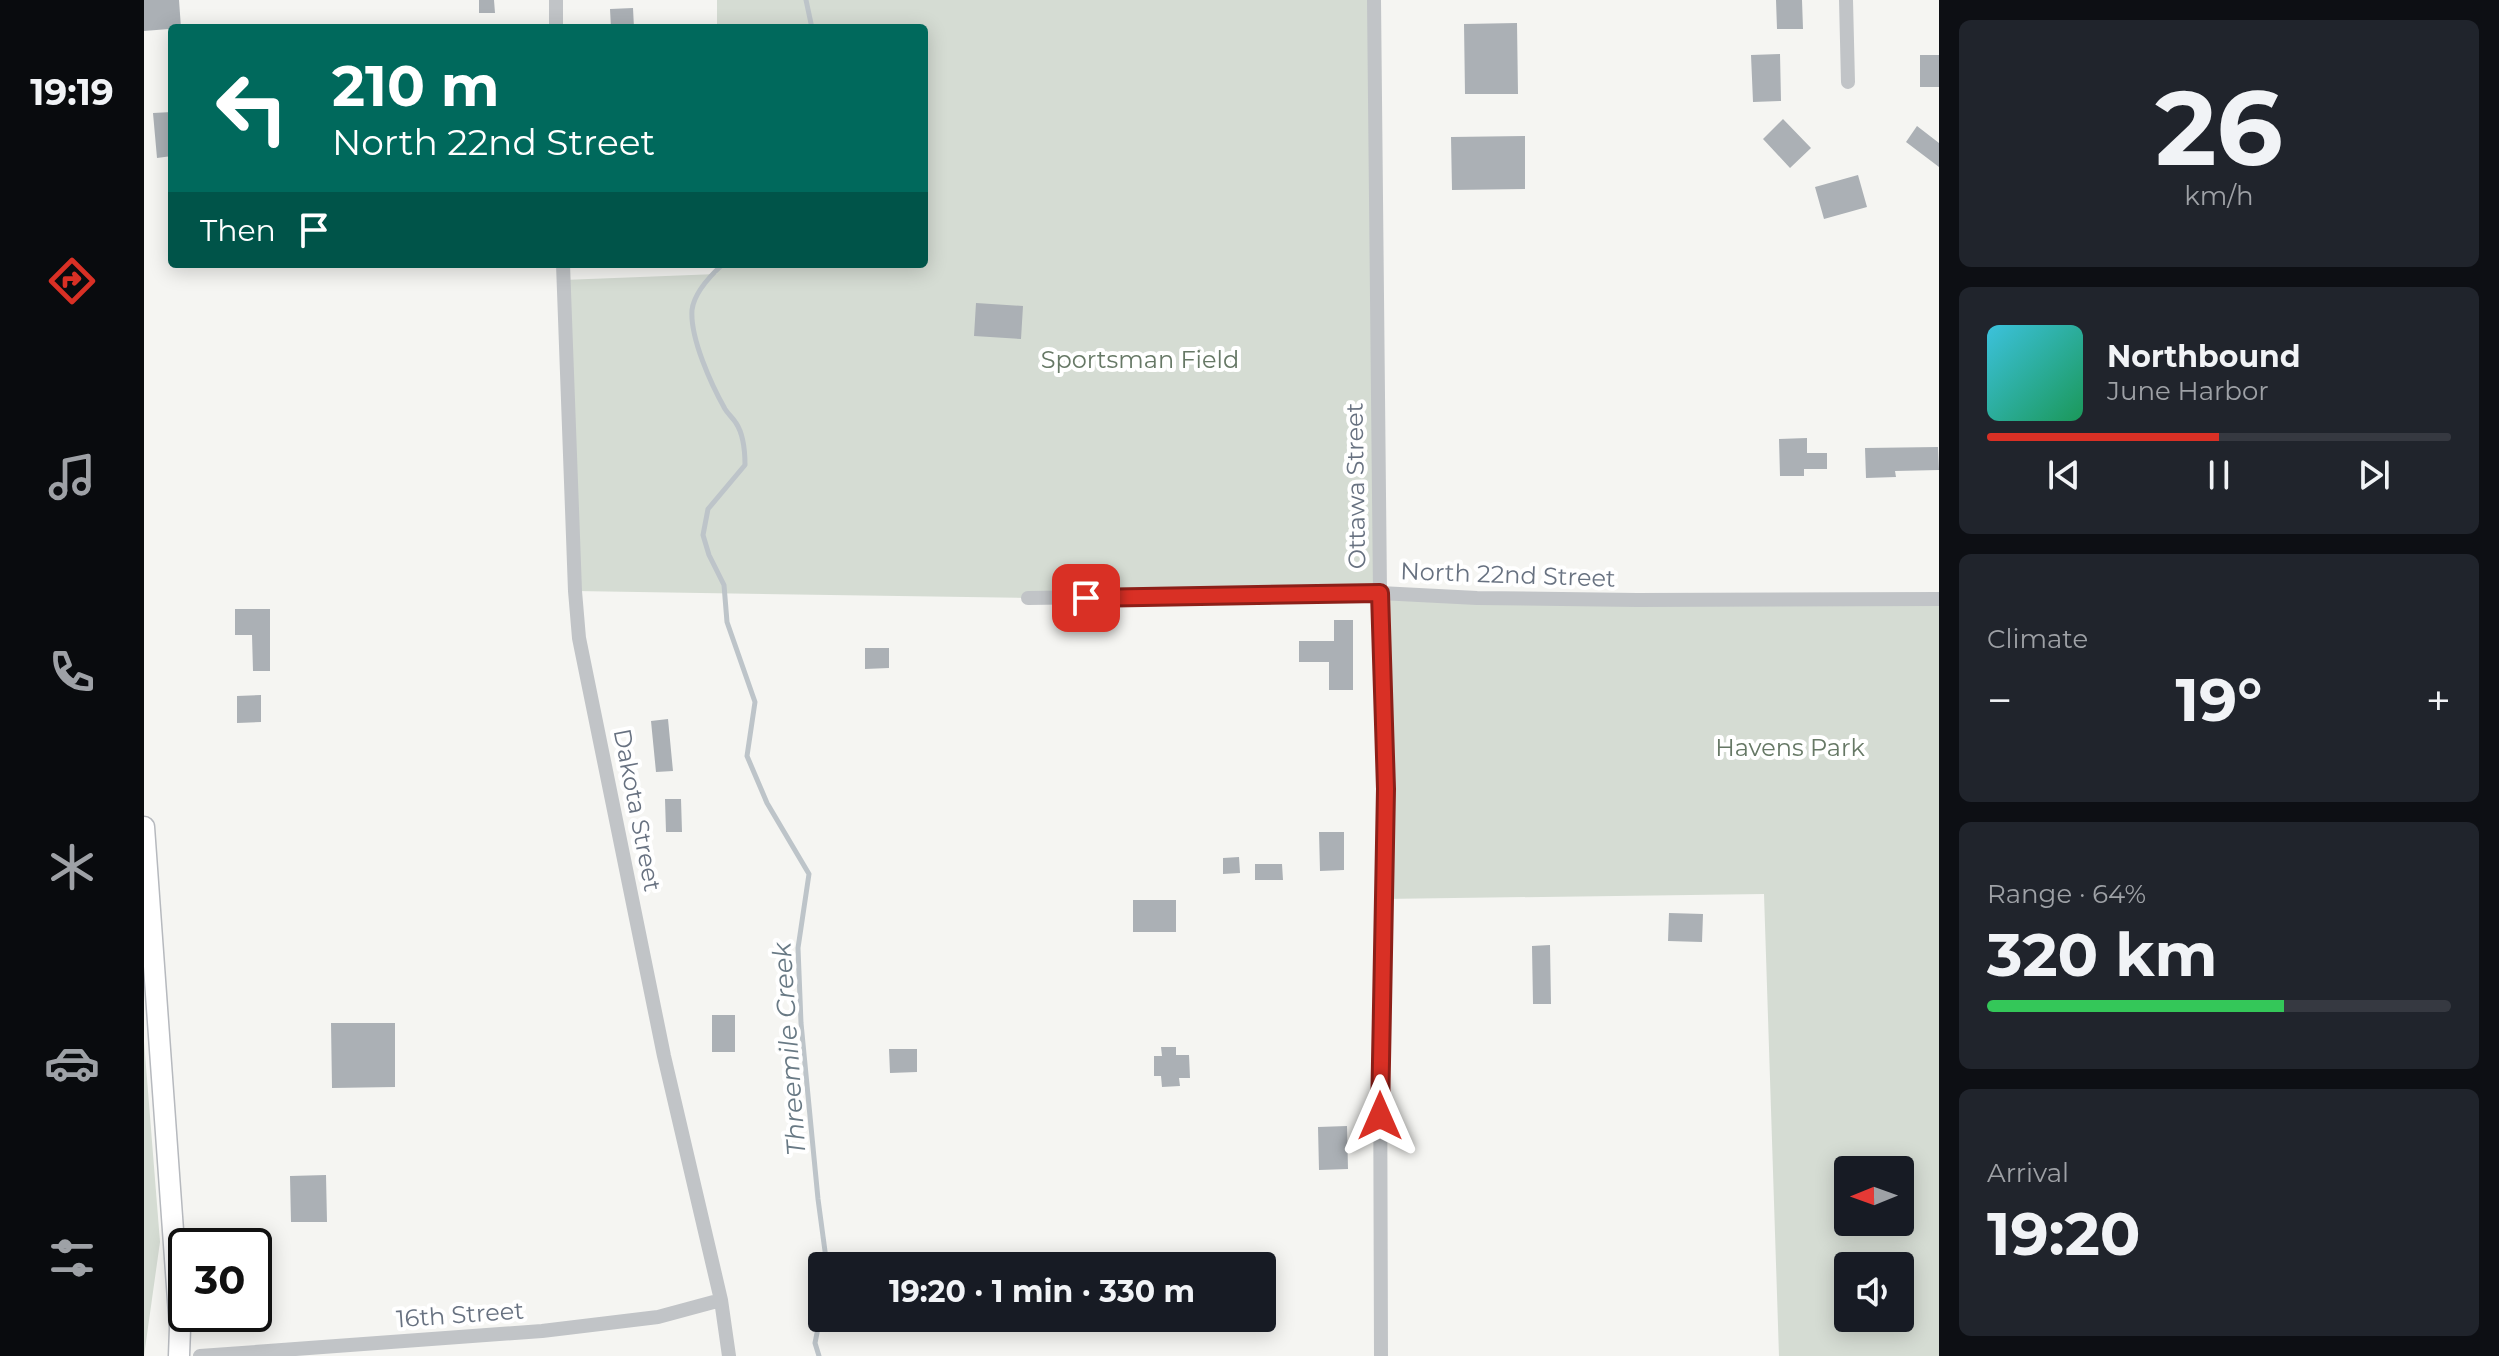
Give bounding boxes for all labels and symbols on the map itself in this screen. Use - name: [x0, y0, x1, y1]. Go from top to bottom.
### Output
- park label: Sportsman Field: [1041, 345, 1239, 374]
- street label: Ottawa Street: [1340, 402, 1371, 569]
- street label: North 22nd Street: [1400, 556, 1616, 593]
- pin: [1052, 564, 1120, 632]
- street label: Dakota Street: [608, 726, 668, 894]
- park label: Havens Park: [1715, 733, 1865, 762]
- water label: Threemile Creek: [765, 940, 812, 1157]
- position arrow: [1338, 1074, 1422, 1158]
- north arrow: [1834, 1156, 1914, 1236]
- speed limit sign: 30: [168, 1228, 272, 1332]
- street label: 16th Street: [395, 1296, 525, 1333]

